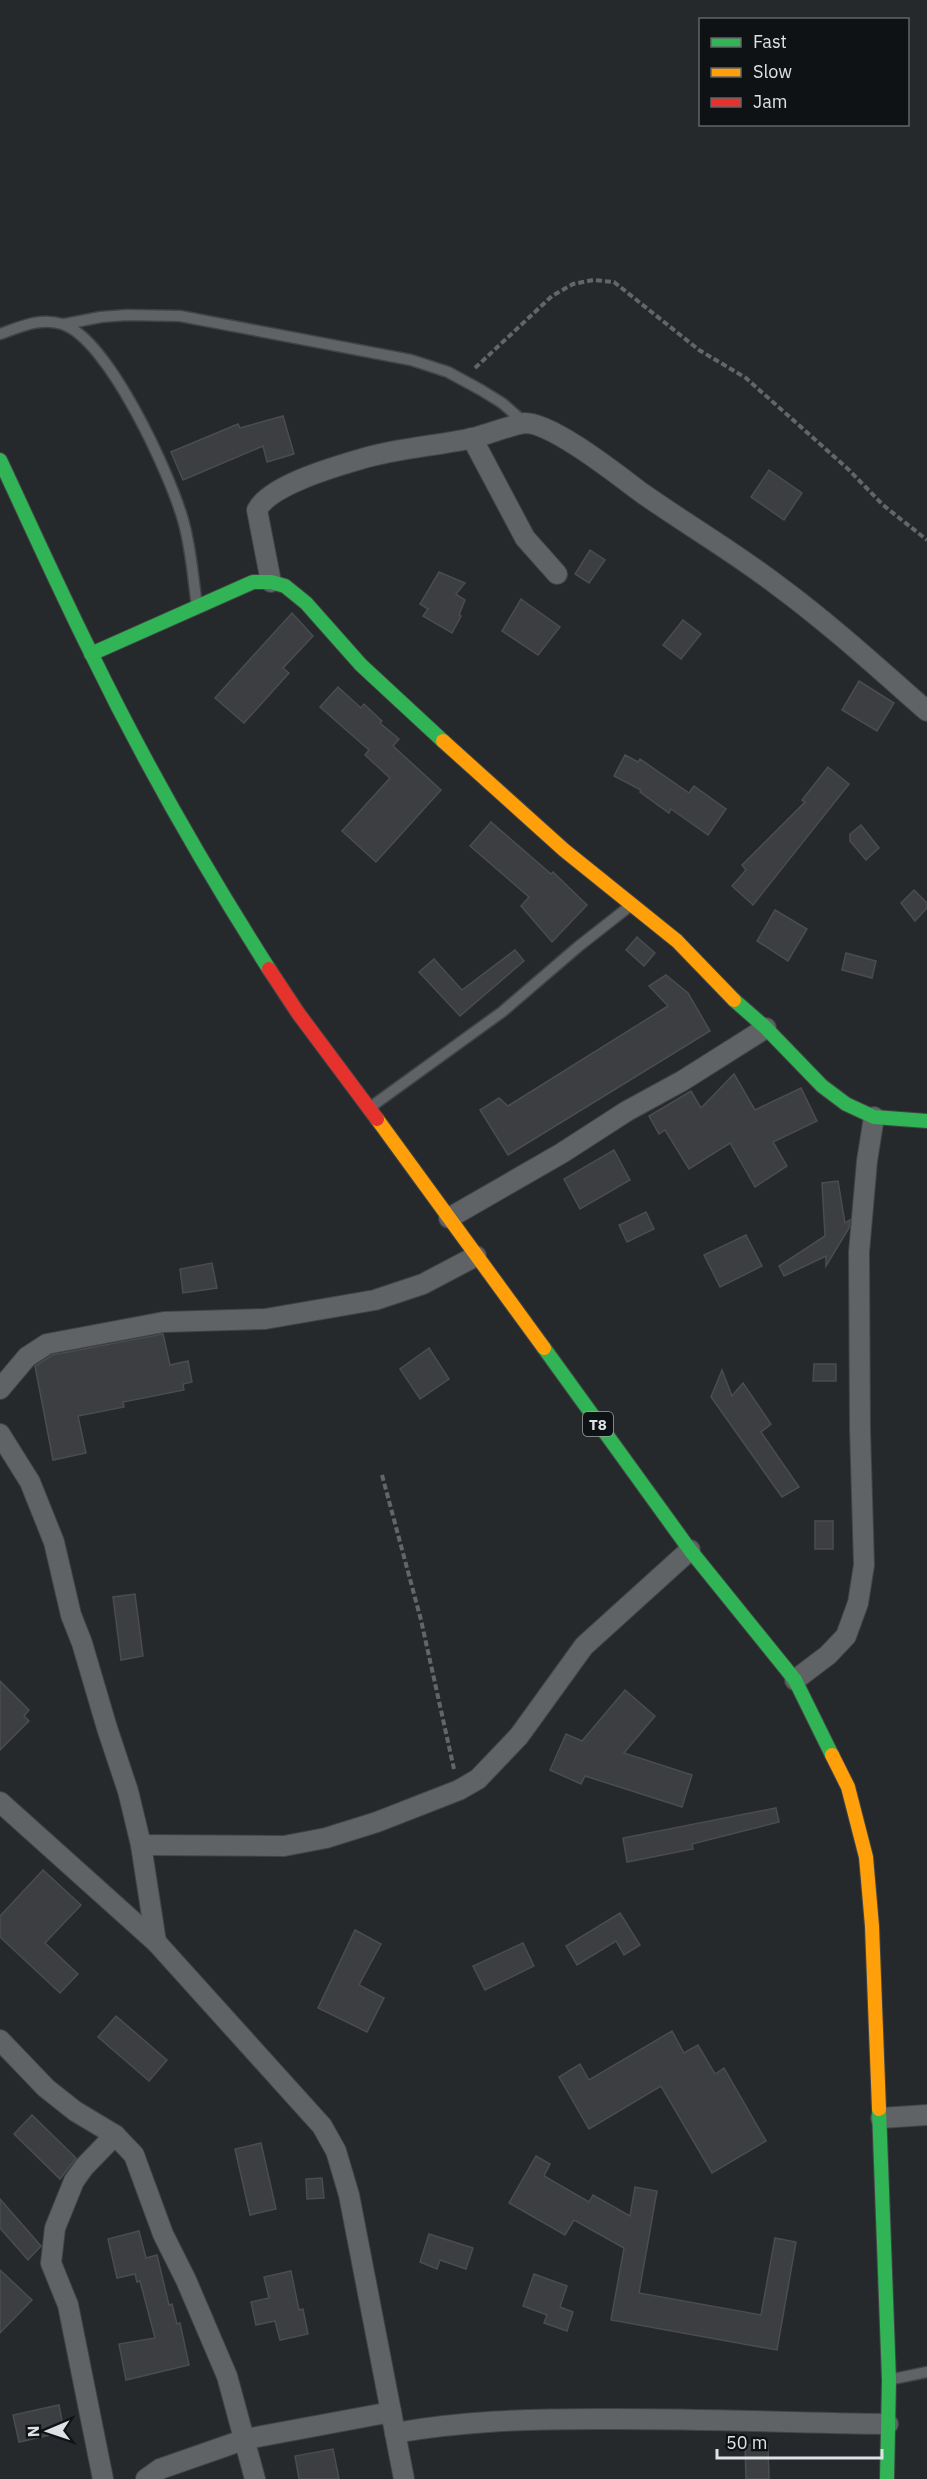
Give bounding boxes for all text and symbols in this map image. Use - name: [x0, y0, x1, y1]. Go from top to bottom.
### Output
- legend: [699, 18, 909, 126]
- text: Fast: [753, 30, 787, 53]
- text: Slow: [753, 60, 792, 83]
- text: Jam: [753, 90, 788, 113]
- road number: T8: [583, 1412, 613, 1436]
- north arrow: [18, 2401, 78, 2461]
- scale bar: [717, 2422, 882, 2460]
- text: N: [23, 2425, 43, 2438]
- text: 50 m: [726, 2431, 768, 2454]

